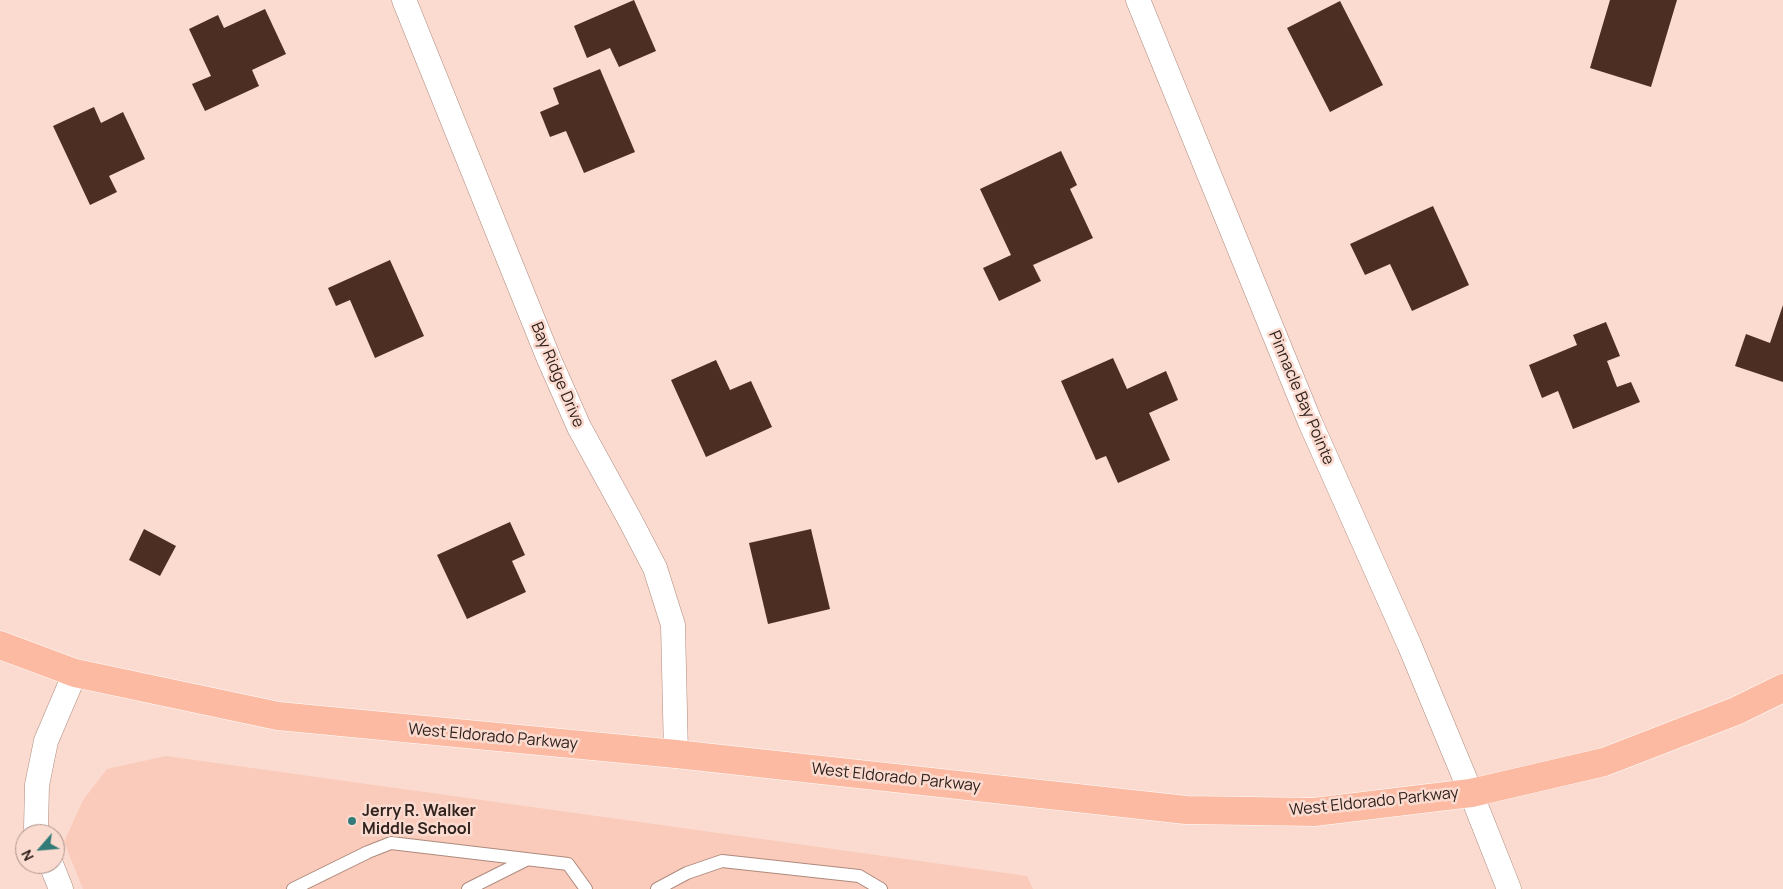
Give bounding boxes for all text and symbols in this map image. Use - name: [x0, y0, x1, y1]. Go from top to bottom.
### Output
- street label: Bay Ridge Drive: [526, 319, 588, 431]
- street label: Pinnacle Bay Pointe: [1264, 328, 1338, 468]
- street label: West Eldorado Parkway: [407, 720, 579, 754]
- street label: West Eldorado Parkway: [810, 760, 982, 796]
- street label: West Eldorado Parkway: [1288, 784, 1460, 820]
- place label: Jerry R. Walker Middle School: [362, 802, 476, 840]
- marker: Jerry R. Walker Middle School: [346, 815, 358, 827]
- north arrow: [15, 824, 65, 874]
- text: N: [16, 847, 38, 864]

